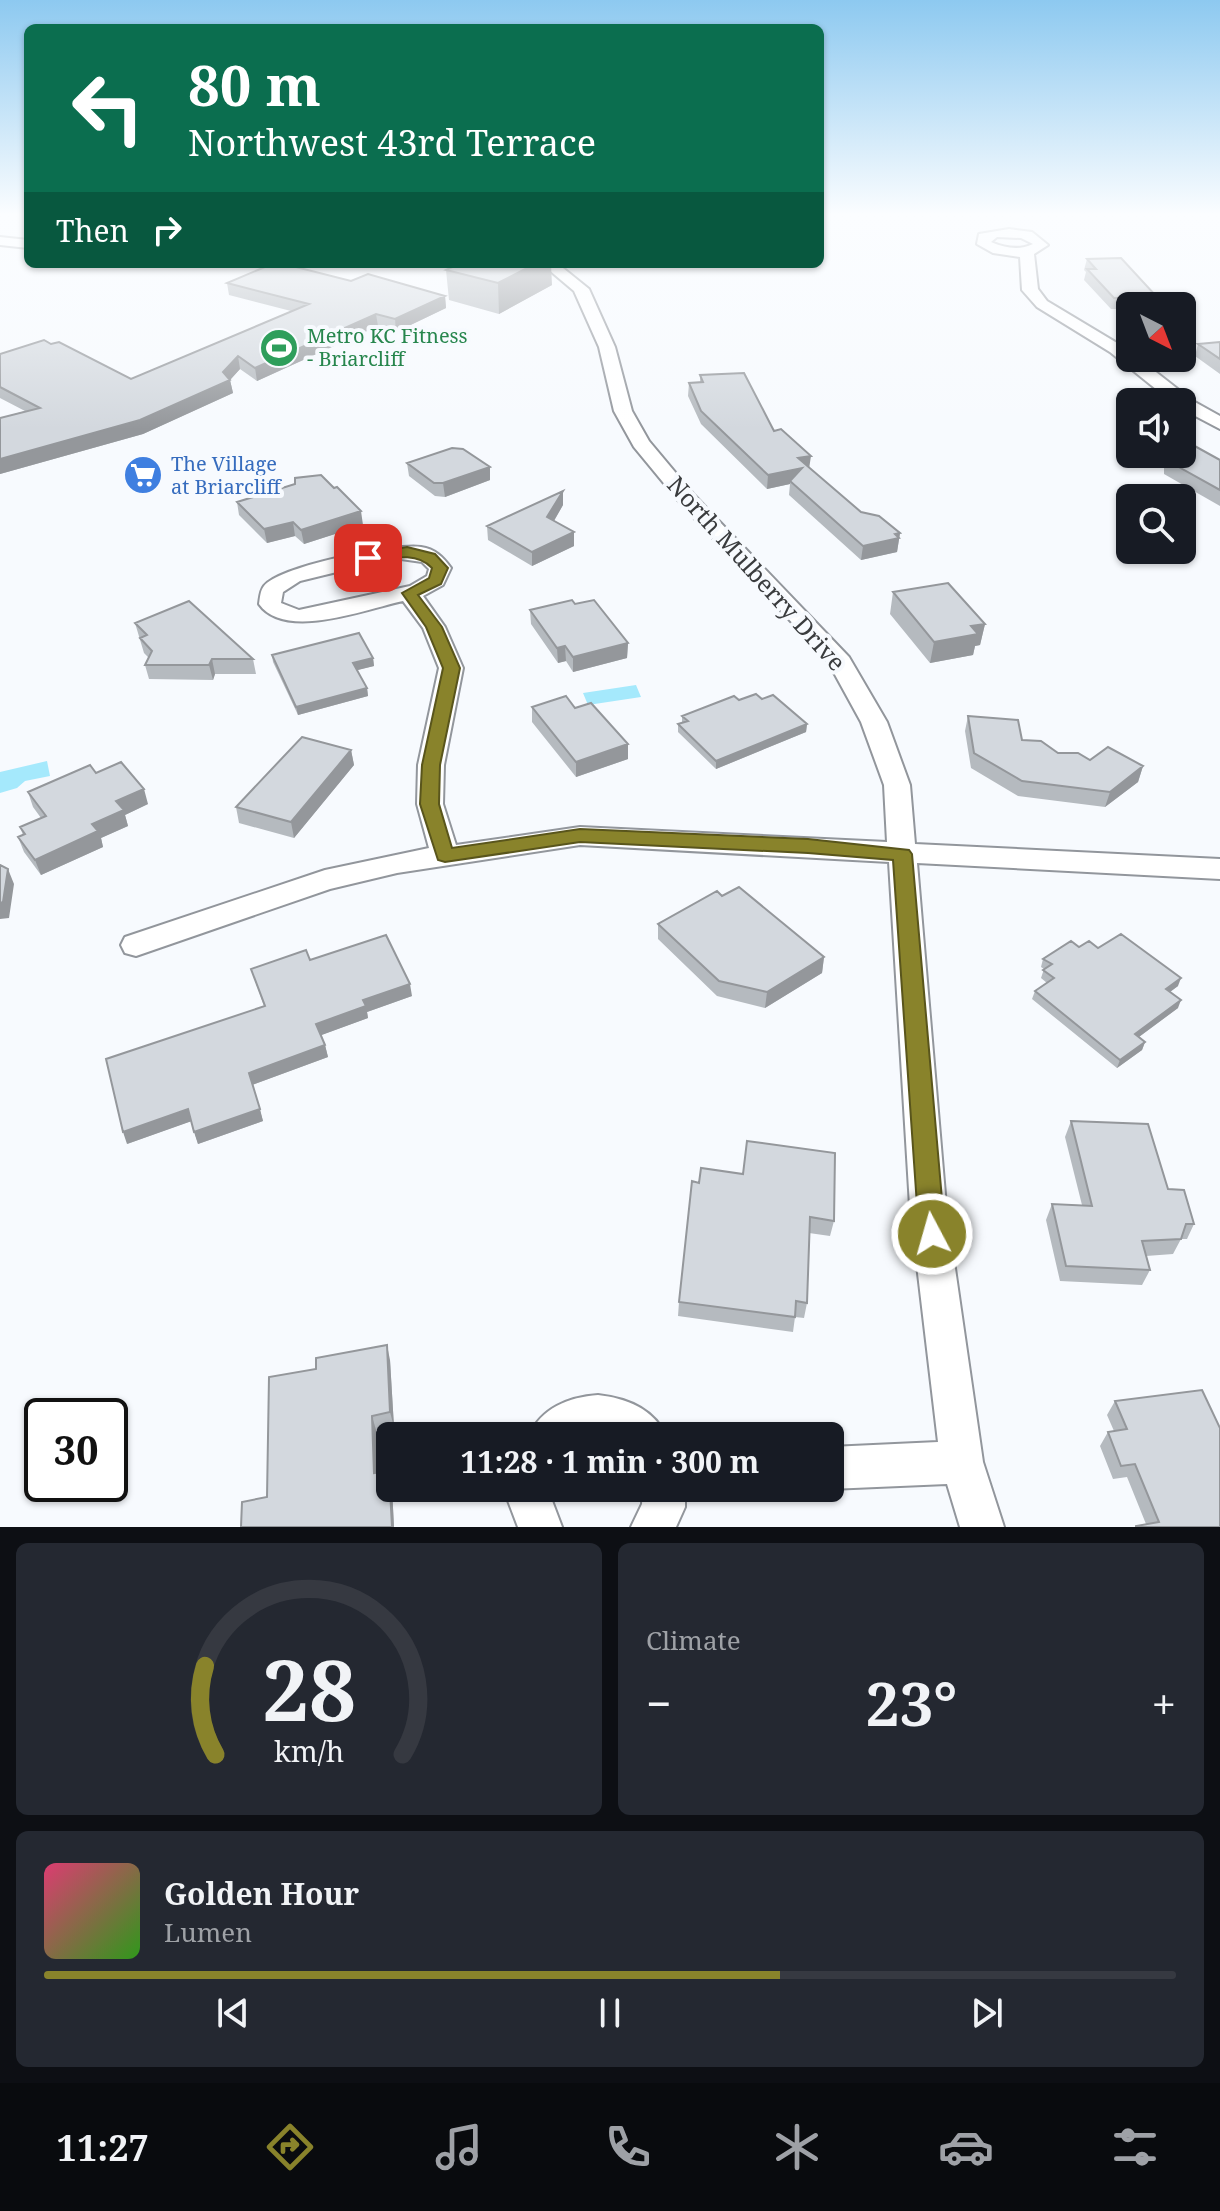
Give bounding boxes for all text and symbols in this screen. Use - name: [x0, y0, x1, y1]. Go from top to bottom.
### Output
- text: 80 m: [188, 46, 321, 122]
- icon: left: [56, 56, 160, 160]
- text: Northwest 43rd Terrace: [188, 118, 596, 167]
- icon: right: [145, 208, 189, 252]
- text: Then: [56, 210, 129, 251]
- north arrow: [1116, 292, 1196, 372]
- map controls: [1116, 292, 1196, 564]
- place label: Metro KC Fitness - Briarcliff: [307, 322, 468, 372]
- sports icon: Metro KC Fitness - Briarcliff: [258, 327, 300, 369]
- button: sound: [1116, 388, 1196, 468]
- place label: The Village at Briarcliff: [171, 450, 283, 500]
- supermarket icon: The Village at Briarcliff: [122, 454, 164, 496]
- street label: North Mulberry Drive: [661, 468, 854, 678]
- button: search: [1116, 484, 1196, 564]
- pin: [334, 524, 402, 592]
- icon: arrive: [346, 536, 390, 580]
- position arrow: [890, 1192, 974, 1276]
- speed limit sign: 30: [24, 1398, 128, 1502]
- text: 11:28 · 1 min · 300 m: [461, 1441, 759, 1482]
- text: Climate: [646, 1622, 741, 1658]
- text: 28: [262, 1632, 356, 1745]
- text: 23°: [866, 1662, 957, 1744]
- text: −: [646, 1673, 671, 1733]
- text: +: [1151, 1673, 1176, 1733]
- text: km/h: [274, 1731, 344, 1770]
- text: Golden Hour: [164, 1873, 359, 1914]
- text: Lumen: [164, 1914, 252, 1950]
- icon: previous: [211, 1991, 255, 2035]
- icon: pause: [588, 1991, 632, 2035]
- icon: next: [965, 1991, 1009, 2035]
- icon: directions: [262, 2119, 318, 2175]
- icon: music: [431, 2119, 487, 2175]
- icon: phone: [600, 2119, 656, 2175]
- icon: climate: [769, 2119, 825, 2175]
- icon: car: [938, 2119, 994, 2175]
- icon: filters: [1107, 2119, 1163, 2175]
- text: 11:27: [57, 2123, 149, 2172]

